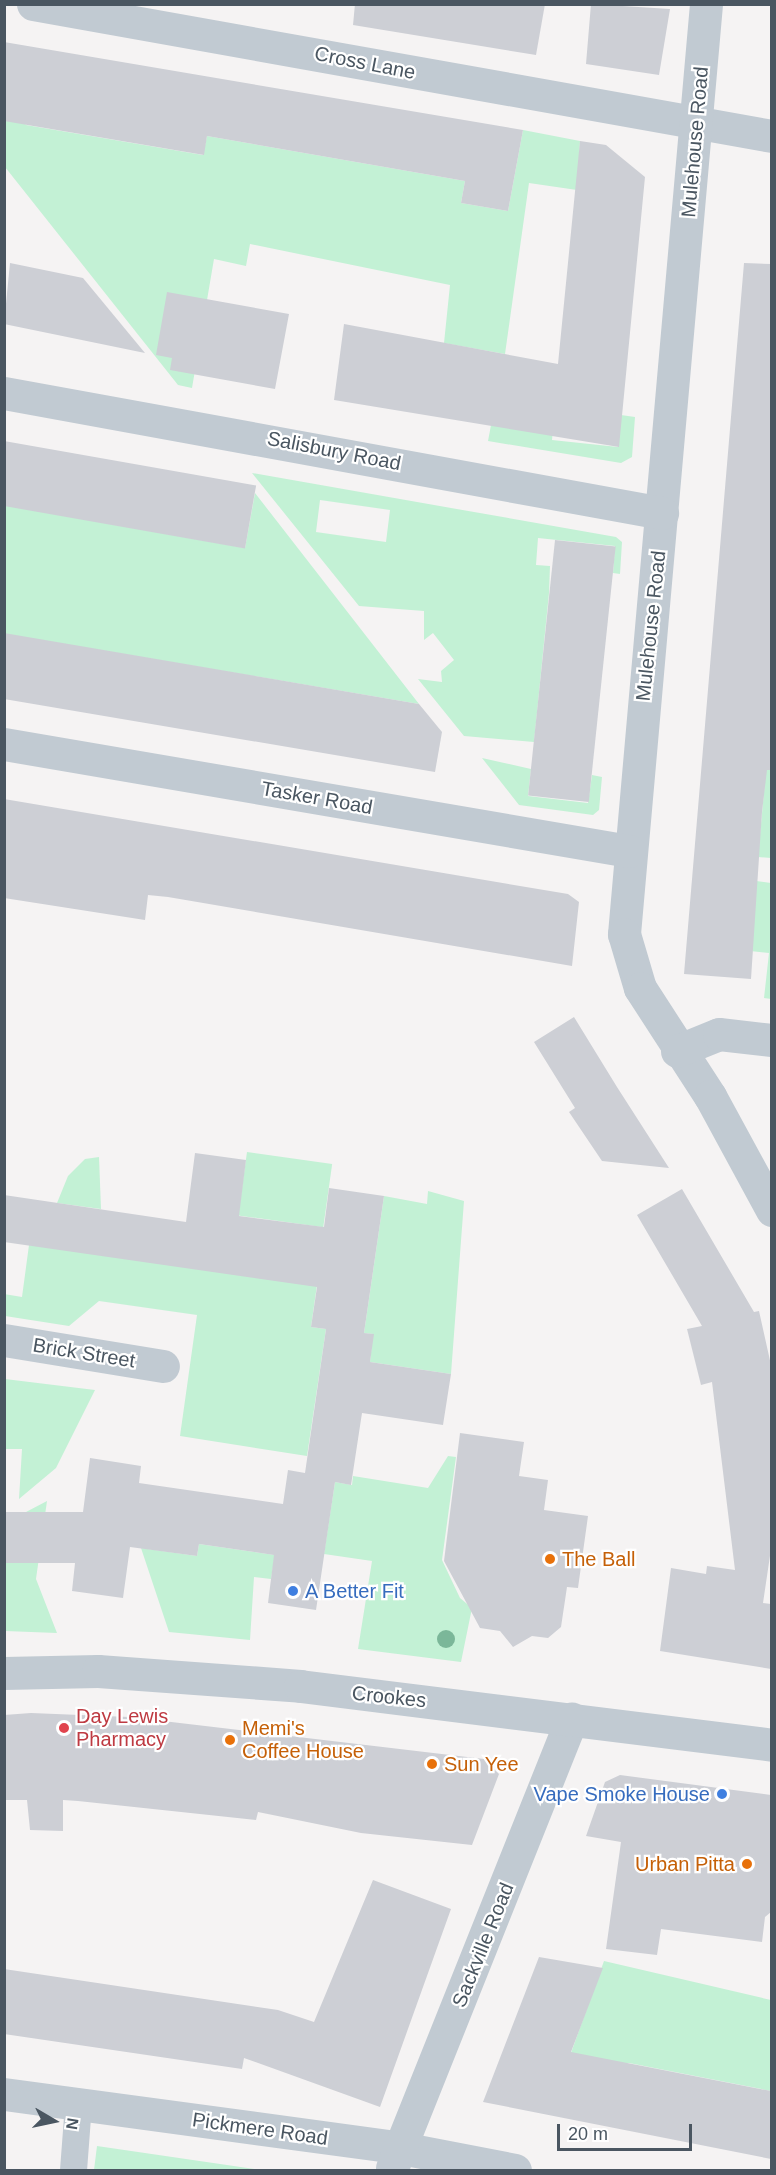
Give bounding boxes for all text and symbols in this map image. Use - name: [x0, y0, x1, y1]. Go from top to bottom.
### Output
- street label: Cross Lane: [313, 41, 417, 85]
- street label: Mulehouse Road: [676, 66, 714, 218]
- street label: Salisbury Road: [265, 426, 403, 476]
- street label: Mulehouse Road: [631, 550, 671, 702]
- street label: Tasker Road: [260, 776, 374, 820]
- street label: Brick Street: [31, 1333, 137, 1373]
- place label: The Ball: [562, 1547, 635, 1571]
- marker: The Ball: [543, 1552, 557, 1566]
- place label: A Better Fit: [305, 1579, 405, 1603]
- marker: A Better Fit: [286, 1584, 300, 1598]
- street label: Crookes: [351, 1681, 427, 1713]
- place label: Day Lewis Pharmacy: [76, 1704, 168, 1751]
- place label: Memi's Coffee House: [242, 1716, 364, 1763]
- marker: Day Lewis Pharmacy: [57, 1721, 71, 1735]
- marker: Memi's Coffee House: [223, 1733, 237, 1747]
- place label: Sun Yee: [444, 1752, 519, 1776]
- marker: Sun Yee: [425, 1757, 439, 1771]
- place label: Vape Smoke House: [534, 1782, 710, 1806]
- marker: Vape Smoke House: [715, 1787, 729, 1801]
- place label: Urban Pitta: [635, 1852, 735, 1876]
- marker: Urban Pitta: [740, 1857, 754, 1871]
- street label: Sackville Road: [447, 1879, 519, 2011]
- north arrow: [24, 2091, 84, 2151]
- street label: Pickmere Road: [191, 2108, 329, 2150]
- scale bar: [560, 2112, 695, 2150]
- text: N: [63, 2117, 82, 2131]
- text: 20 m: [568, 2124, 608, 2144]

